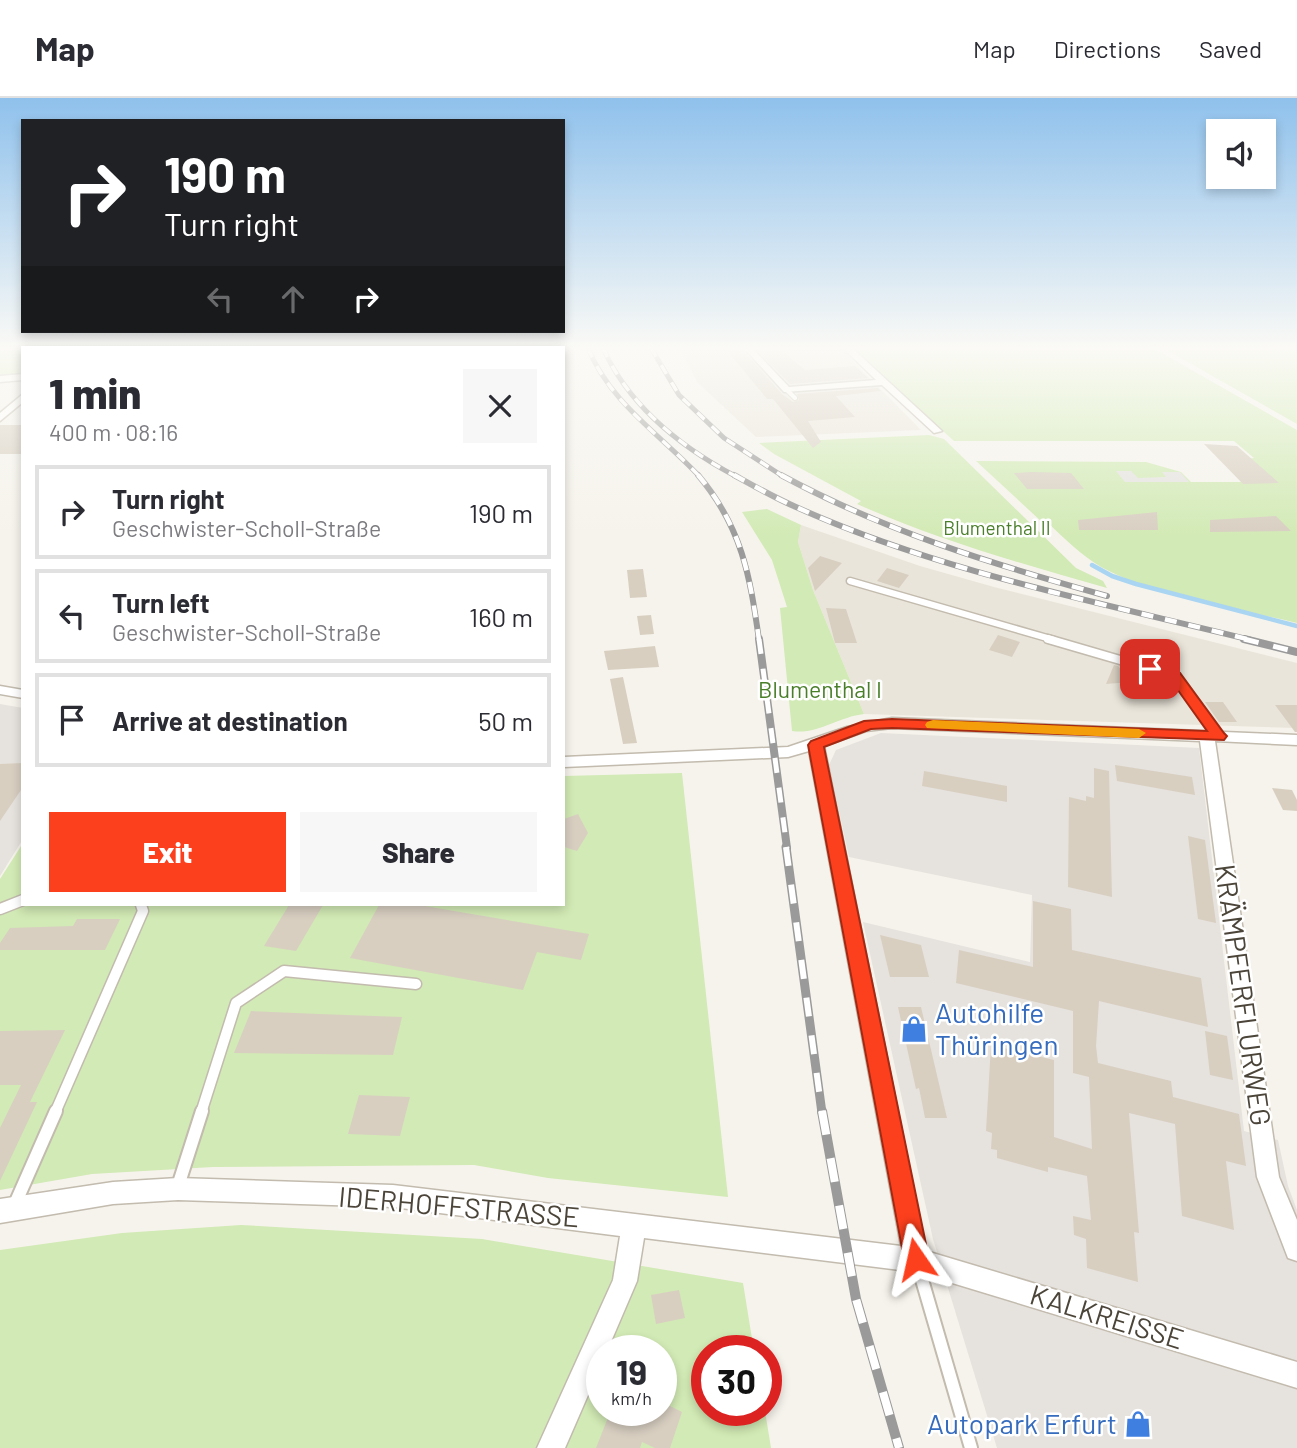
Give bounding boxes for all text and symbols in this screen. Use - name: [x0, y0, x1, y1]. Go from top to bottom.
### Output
- text: Map: [35, 28, 95, 68]
- text: Map: [973, 34, 1016, 63]
- text: Directions: [1054, 34, 1161, 63]
- text: Saved: [1199, 34, 1262, 63]
- map controls: [1206, 119, 1276, 189]
- button: sound: [1206, 119, 1276, 189]
- text: 190 m: [164, 144, 286, 203]
- icon: right: [49, 147, 140, 238]
- text: Turn right: [164, 204, 299, 242]
- icon: left: [201, 280, 239, 318]
- icon: ahead: [274, 280, 312, 318]
- icon: right: [347, 280, 385, 318]
- text: 1 min: [49, 367, 141, 417]
- button: close: [463, 369, 537, 443]
- text: 400 m · 08:16: [49, 418, 178, 446]
- text: Turn right: [112, 483, 225, 514]
- icon: right: [53, 493, 91, 531]
- text: 190 m: [469, 497, 533, 528]
- text: Geschwister-Scholl-Straße: [112, 514, 381, 542]
- park label: Blumenthal II: [943, 516, 1051, 539]
- text: Turn left: [112, 587, 210, 618]
- icon: left: [53, 597, 91, 635]
- text: 160 m: [469, 601, 533, 632]
- text: Geschwister-Scholl-Straße: [112, 618, 381, 646]
- pin: [1120, 639, 1180, 699]
- icon: arrive: [1131, 650, 1169, 688]
- park label: Blumenthal I: [758, 675, 882, 703]
- icon: arrive: [53, 701, 91, 739]
- text: Arrive at destination: [112, 705, 348, 736]
- text: 50 m: [478, 705, 533, 736]
- button: Exit: [49, 812, 286, 892]
- button: Share: [300, 812, 537, 892]
- street label: KRÄMPFERFLURWEG: [1209, 862, 1279, 1128]
- place label: Autohilfe Thüringen: [935, 995, 1059, 1061]
- shop icon: Autohilfe Thüringen: [899, 1014, 929, 1044]
- street label: IDERHOFFSTRASSE: [337, 1179, 581, 1233]
- position arrow: [879, 1222, 953, 1296]
- street label: KALKREISSE: [1026, 1277, 1188, 1356]
- speed limit sign: 30: [691, 1335, 782, 1426]
- text: 19: [616, 1350, 647, 1392]
- text: km/h: [611, 1387, 652, 1409]
- place label: Autopark Erfurt: [927, 1406, 1117, 1440]
- shop icon: Autopark Erfurt: [1123, 1409, 1153, 1439]

